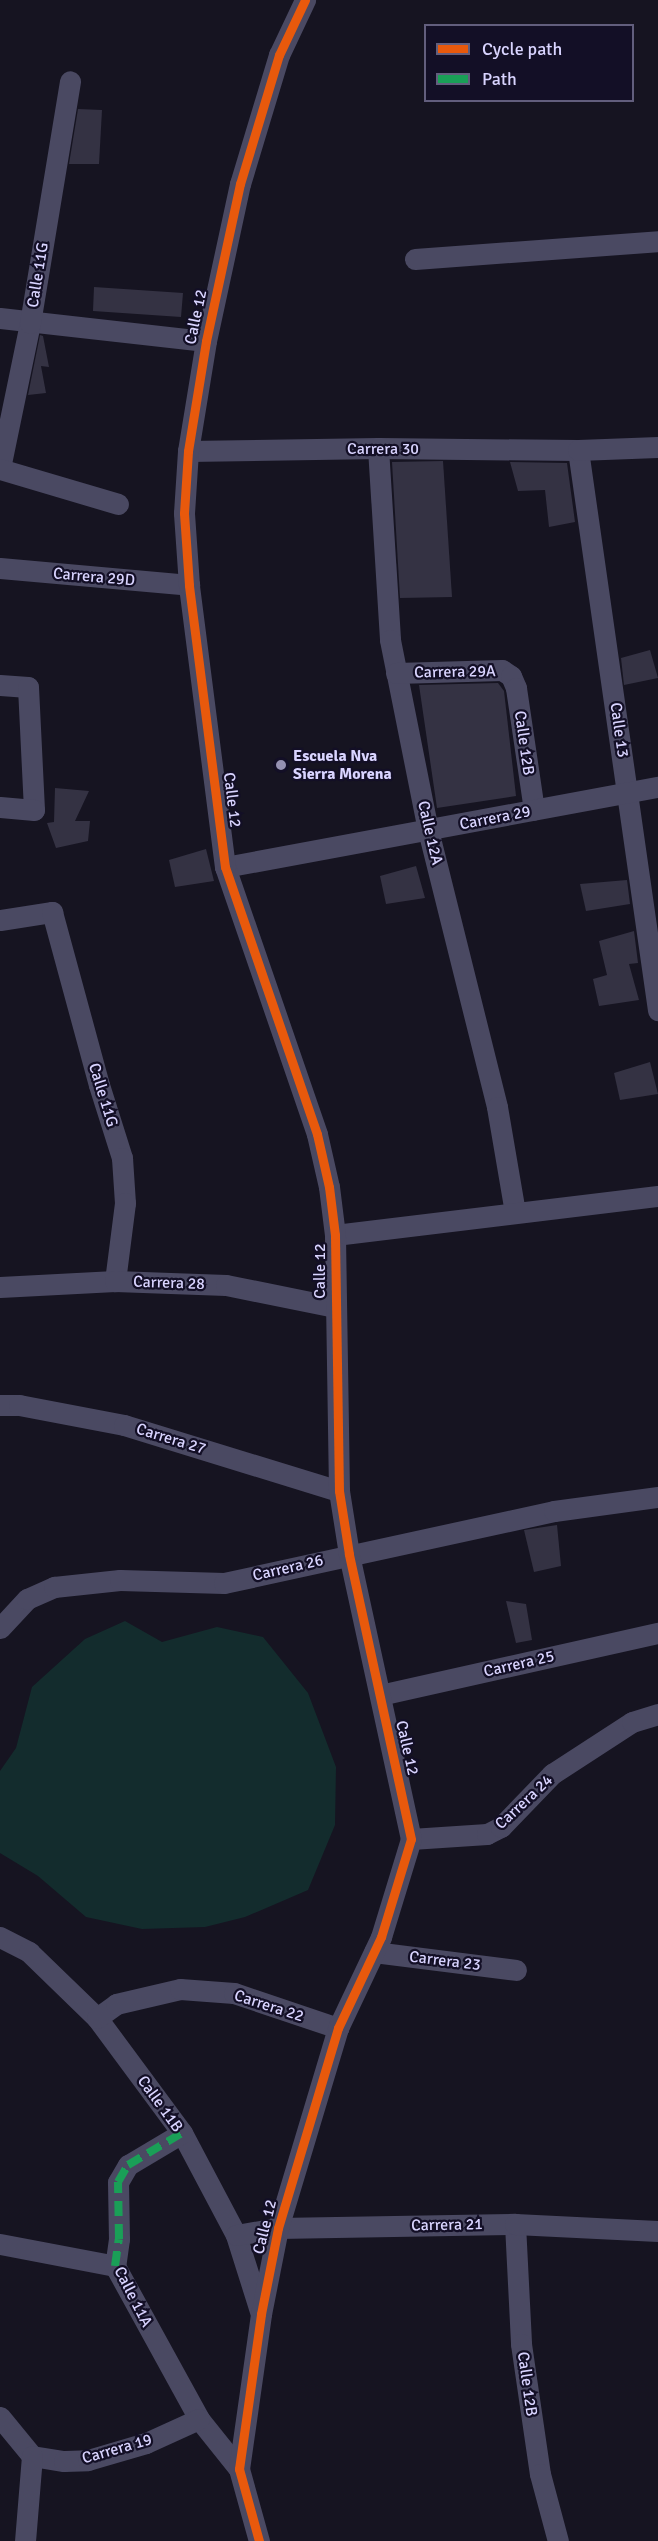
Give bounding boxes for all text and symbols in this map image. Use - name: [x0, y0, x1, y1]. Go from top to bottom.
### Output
- legend: [424, 24, 634, 102]
- text: Cycle path: [482, 38, 562, 60]
- text: Path: [482, 68, 517, 90]
- street label: Calle 11G: [23, 241, 53, 309]
- street label: Calle 12: [181, 288, 211, 346]
- street label: Carrera 30: [347, 439, 419, 459]
- street label: Carrera 29D: [52, 564, 136, 590]
- street label: Carrera 29A: [414, 662, 496, 682]
- street label: Calle 13: [606, 701, 632, 759]
- street label: Calle 12B: [510, 709, 538, 777]
- place label: Escuela Nva Sierra Morena: [293, 746, 392, 784]
- marker: Escuela Nva Sierra Morena: [274, 758, 288, 772]
- street label: Calle 12: [219, 771, 245, 829]
- street label: Calle 12A: [413, 799, 447, 867]
- street label: Carrera 29: [458, 802, 532, 834]
- street label: Calle 11G: [84, 1061, 122, 1129]
- street label: Calle 12: [310, 1243, 330, 1299]
- street label: Carrera 28: [133, 1272, 205, 1294]
- street label: Carrera 27: [134, 1419, 208, 1459]
- street label: Carrera 26: [251, 1551, 325, 1585]
- street label: Carrera 25: [482, 1647, 556, 1681]
- street label: Calle 12: [391, 1719, 423, 1777]
- street label: Carrera 24: [491, 1770, 557, 1834]
- street label: Carrera 23: [408, 1947, 482, 1975]
- street label: Carrera 22: [232, 1986, 306, 2026]
- street label: Calle 11B: [133, 2072, 187, 2136]
- street label: Calle 12: [249, 2198, 281, 2256]
- street label: Carrera 21: [411, 2215, 483, 2235]
- street label: Calle 11A: [110, 2264, 156, 2330]
- street label: Calle 12B: [513, 2350, 541, 2418]
- street label: Carrera 19: [80, 2430, 154, 2468]

